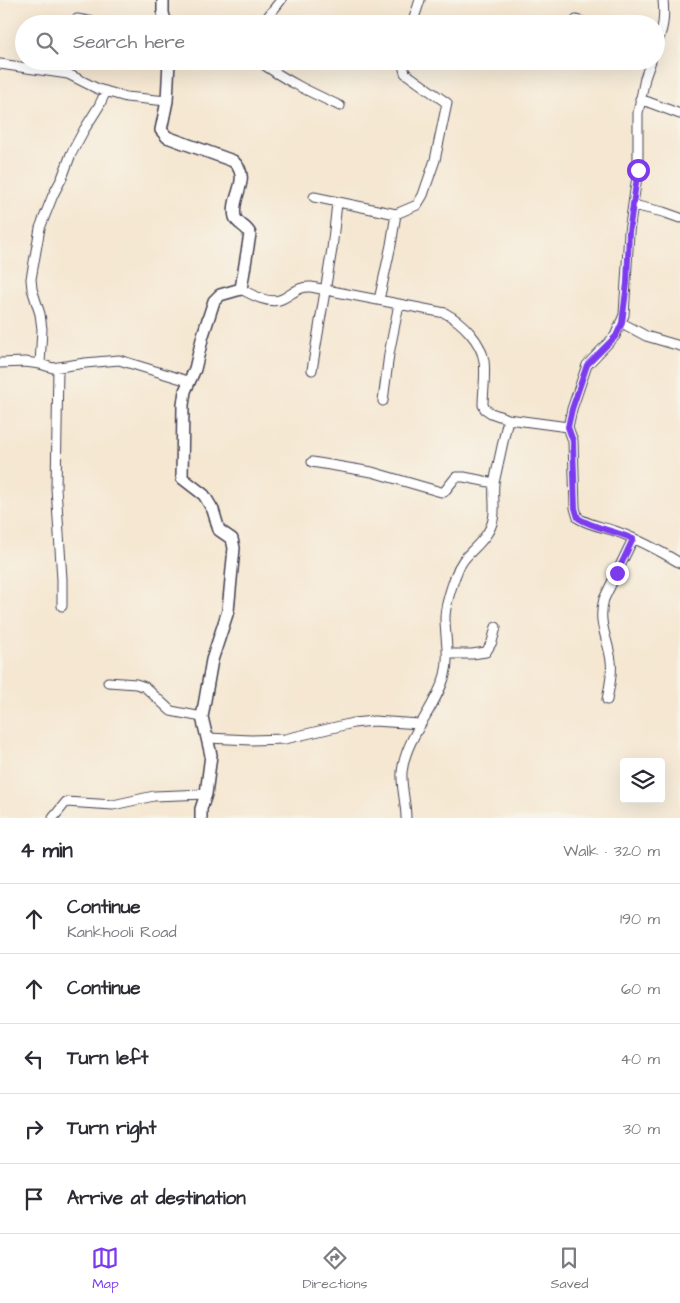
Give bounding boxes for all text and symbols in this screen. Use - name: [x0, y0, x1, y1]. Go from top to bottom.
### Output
- search box: [15, 15, 665, 70]
- icon: search: [33, 29, 61, 57]
- text: Search here: [73, 29, 185, 56]
- route start: [627, 159, 650, 182]
- route end: [606, 562, 629, 585]
- map controls: [620, 758, 665, 803]
- button: layers: [620, 758, 665, 803]
- text: 4 min: [20, 836, 73, 865]
- text: Walk · 320 m: [563, 840, 660, 862]
- text: Continue: [67, 894, 141, 921]
- icon: ahead: [20, 905, 48, 933]
- text: 190 m: [620, 908, 660, 930]
- text: Kankhooli Road: [67, 921, 177, 943]
- icon: ahead: [20, 975, 48, 1003]
- text: Continue: [67, 975, 141, 1002]
- text: 60 m: [621, 978, 660, 1000]
- icon: left: [20, 1045, 48, 1073]
- text: Turn left: [67, 1045, 148, 1072]
- text: 40 m: [620, 1048, 660, 1070]
- icon: right: [20, 1115, 48, 1143]
- text: Turn right: [67, 1115, 156, 1142]
- text: 30 m: [623, 1118, 660, 1140]
- icon: arrive: [20, 1185, 48, 1213]
- text: Arrive at destination: [67, 1185, 246, 1212]
- tab: Map: [91, 1244, 119, 1294]
- tab: Directions: [302, 1244, 367, 1294]
- tab: Saved: [550, 1244, 589, 1294]

